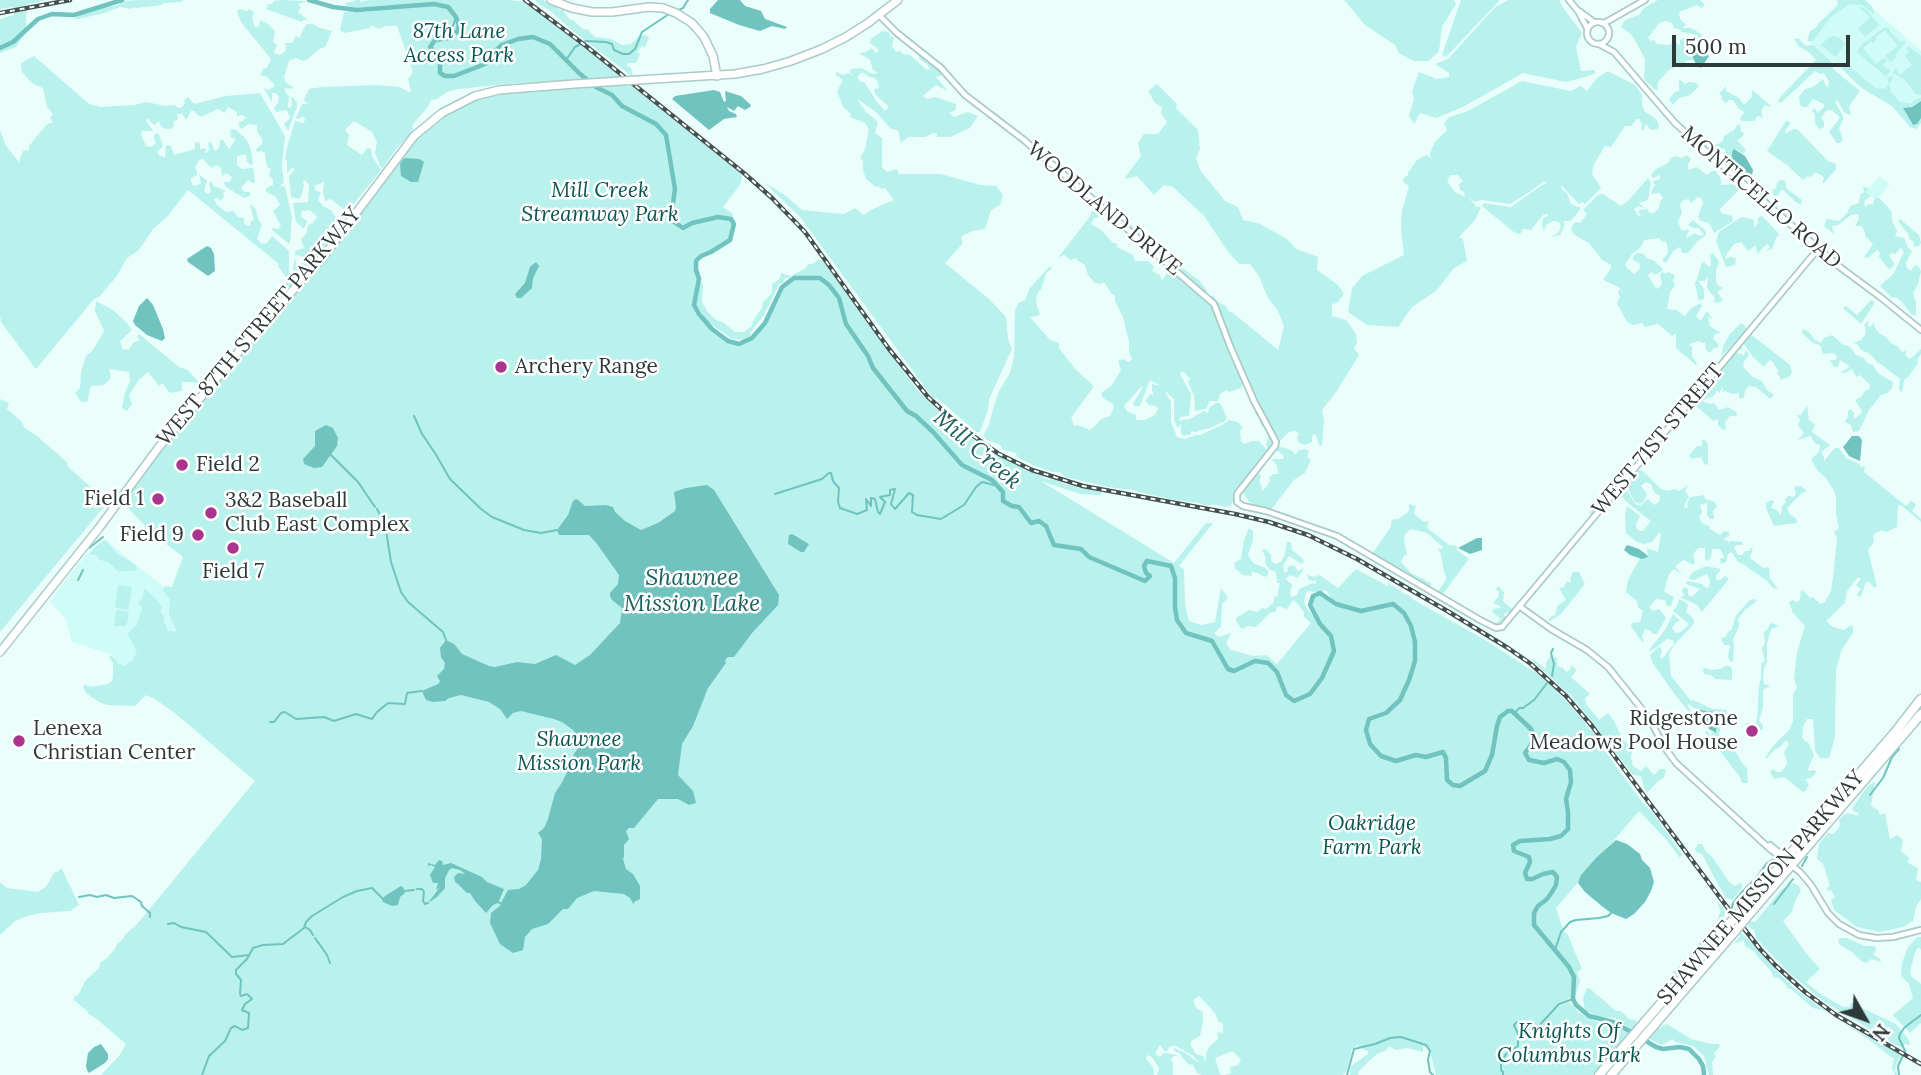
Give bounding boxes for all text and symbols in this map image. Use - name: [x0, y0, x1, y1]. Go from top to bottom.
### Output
- park label: 87th Lane Access Park: [404, 19, 514, 69]
- scale bar: [1676, 21, 1854, 65]
- text: 500 m: [1685, 33, 1747, 60]
- street label: MONTICELLO ROAD: [1676, 122, 1846, 274]
- street label: WOODLAND DRIVE: [1021, 137, 1187, 281]
- park label: Mill Creek Streamway Park: [521, 178, 679, 228]
- street label: WEST 87TH STREET PARKWAY: [152, 203, 366, 451]
- place label: Archery Range: [515, 354, 658, 380]
- marker: Archery Range: [493, 359, 509, 375]
- street label: WEST 71ST STREET: [1587, 359, 1729, 521]
- water label: Mill Creek: [927, 404, 1027, 496]
- place label: Field 2: [196, 452, 260, 478]
- marker: Field 2: [174, 457, 190, 473]
- place label: Field 1: [84, 486, 144, 512]
- place label: 3&2 Baseball Club East Complex: [225, 488, 409, 538]
- marker: Field 1: [150, 491, 166, 507]
- marker: 3&2 Baseball Club East Complex: [203, 505, 219, 521]
- place label: Field 9: [119, 522, 184, 548]
- marker: Field 9: [190, 527, 206, 543]
- marker: Field 7: [225, 540, 241, 556]
- place label: Field 7: [202, 559, 264, 585]
- water label: Shawnee Mission Lake: [624, 564, 760, 618]
- place label: Ridgestone Meadows Pool House: [1530, 706, 1738, 756]
- place label: Lenexa Christian Center: [33, 716, 195, 766]
- marker: Ridgestone Meadows Pool House: [1744, 723, 1760, 739]
- park label: Shawnee Mission Park: [517, 727, 641, 777]
- marker: Lenexa Christian Center: [11, 733, 27, 749]
- street label: SHAWNEE MISSION PARKWAY: [1652, 766, 1870, 1010]
- park label: Oakridge Farm Park: [1322, 811, 1422, 861]
- north arrow: [1830, 984, 1900, 1054]
- park label: Knights Of Columbus Park: [1497, 1019, 1641, 1069]
- text: N: [1867, 1019, 1895, 1046]

